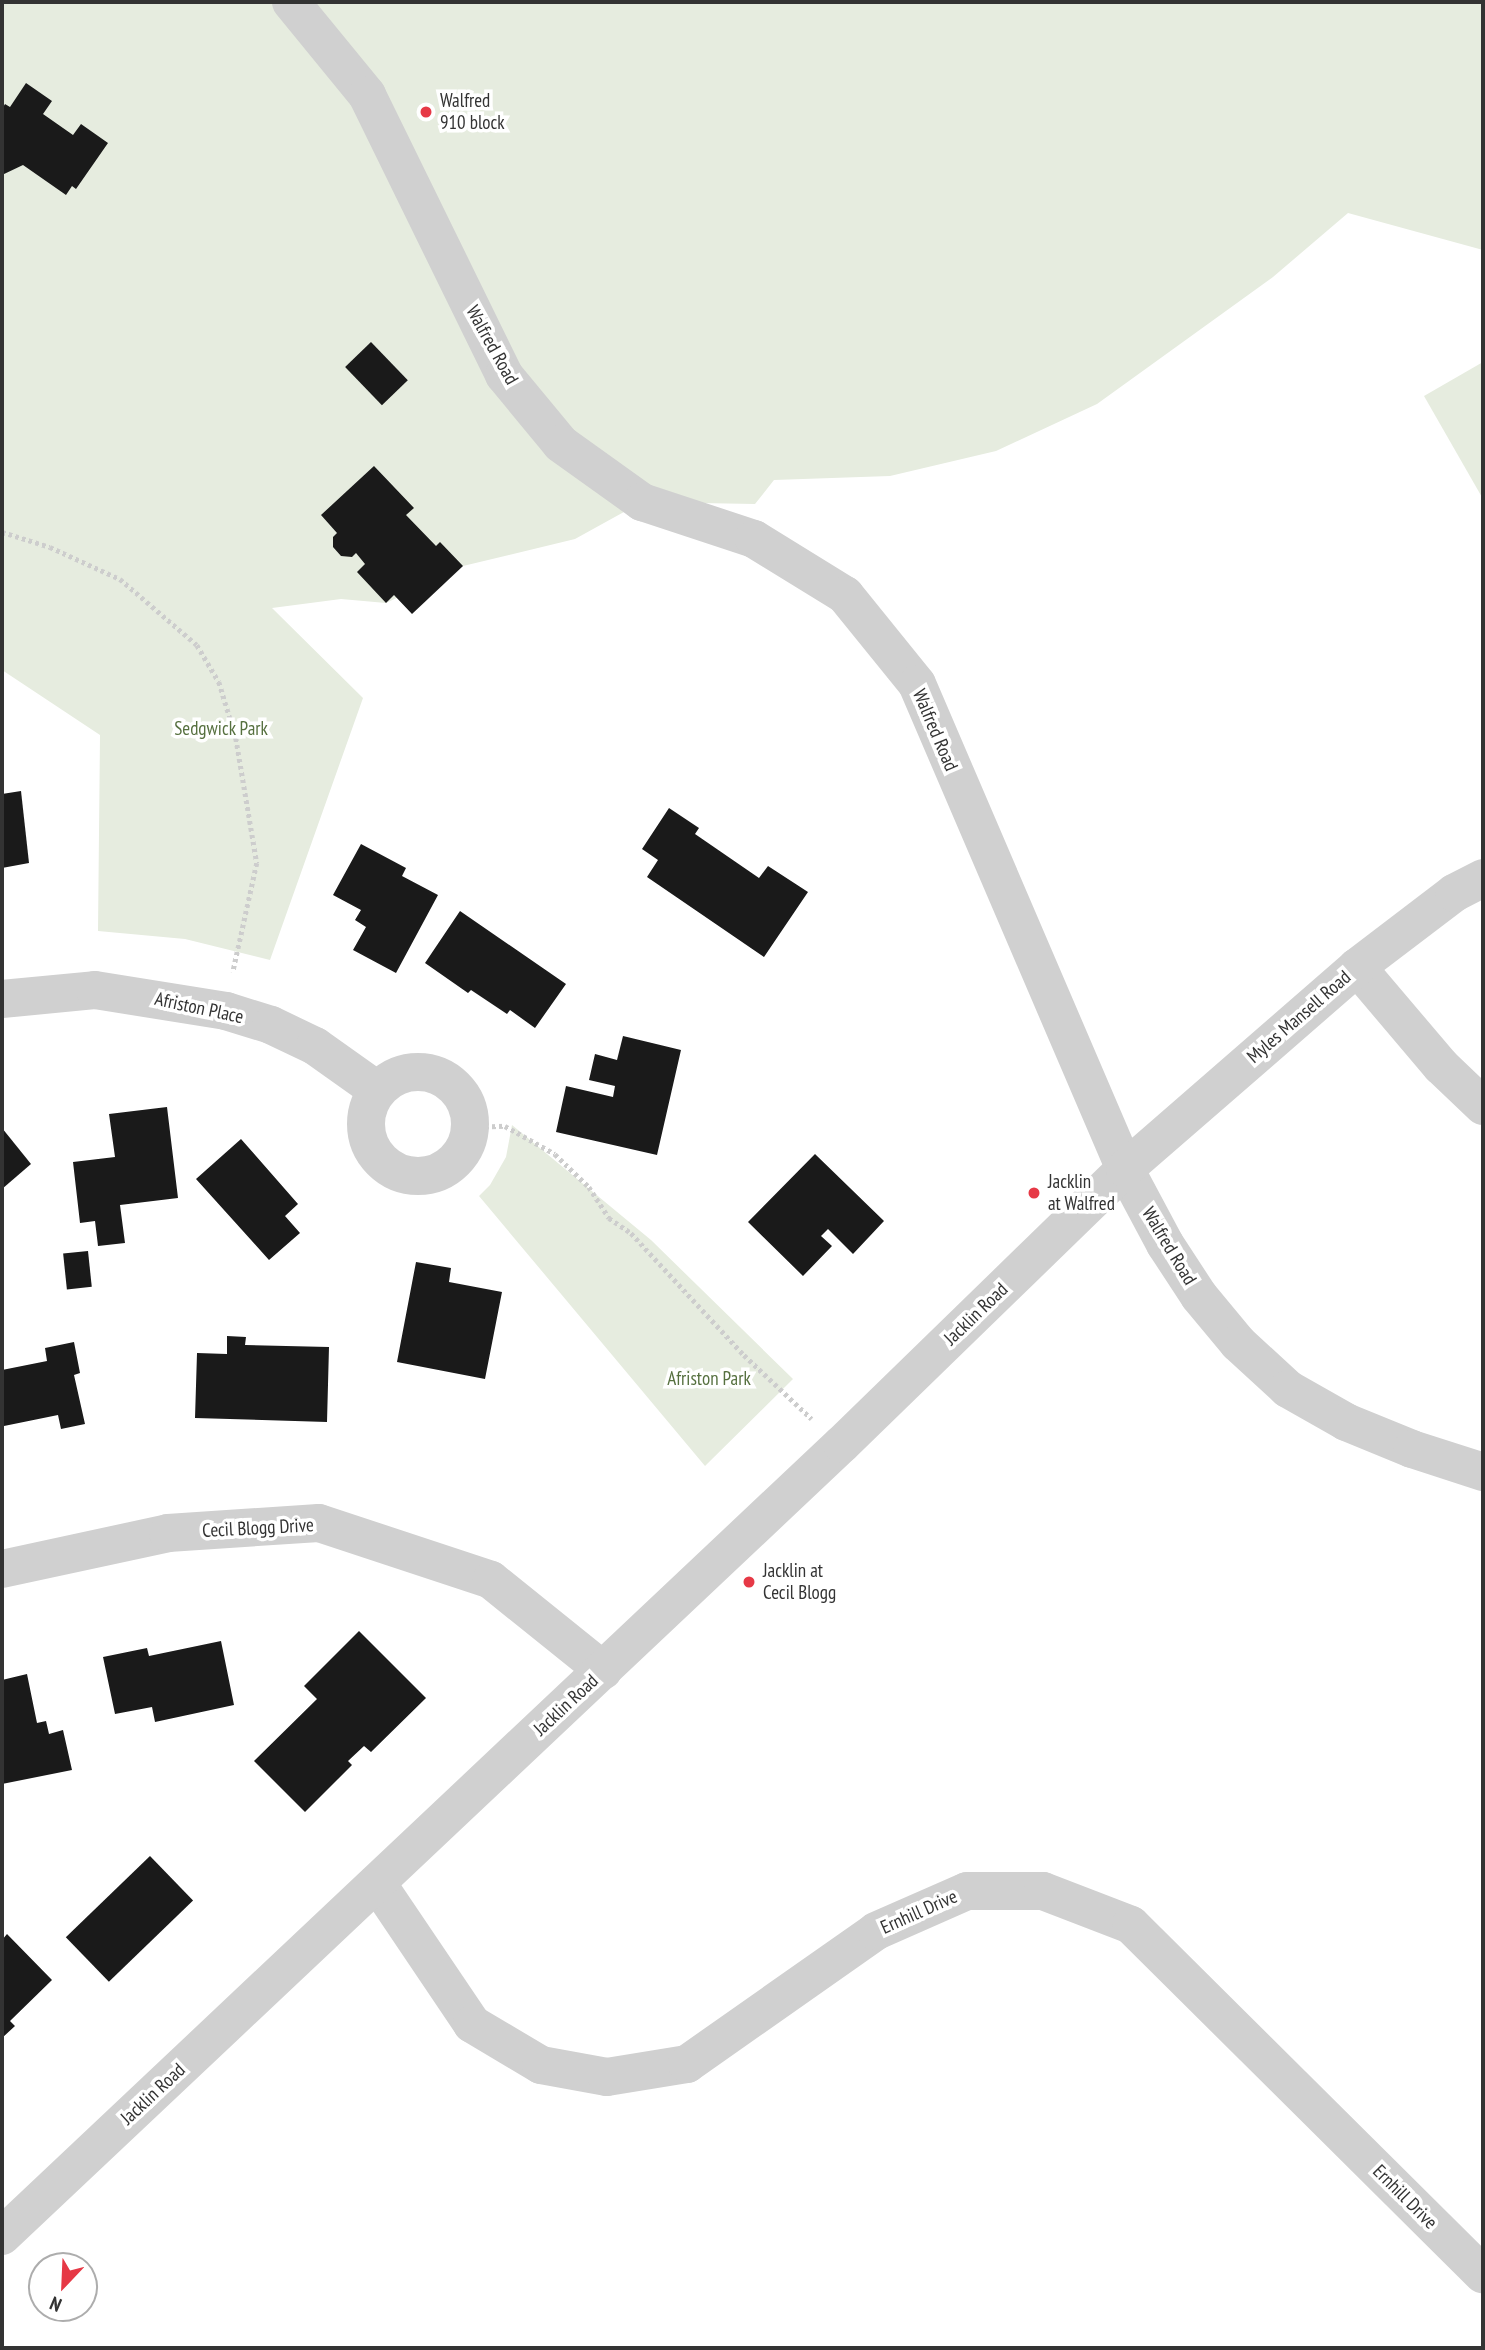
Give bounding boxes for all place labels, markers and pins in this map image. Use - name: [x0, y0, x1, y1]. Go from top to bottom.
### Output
- place label: Walfred 910 block: [440, 90, 505, 134]
- marker: Walfred 910 block: [418, 104, 434, 120]
- place label: Jacklin at Walfred: [1048, 1171, 1115, 1215]
- marker: Jacklin at Walfred: [1026, 1185, 1042, 1201]
- place label: Jacklin at Cecil Blogg: [763, 1560, 836, 1604]
- marker: Jacklin at Cecil Blogg: [741, 1574, 757, 1590]

